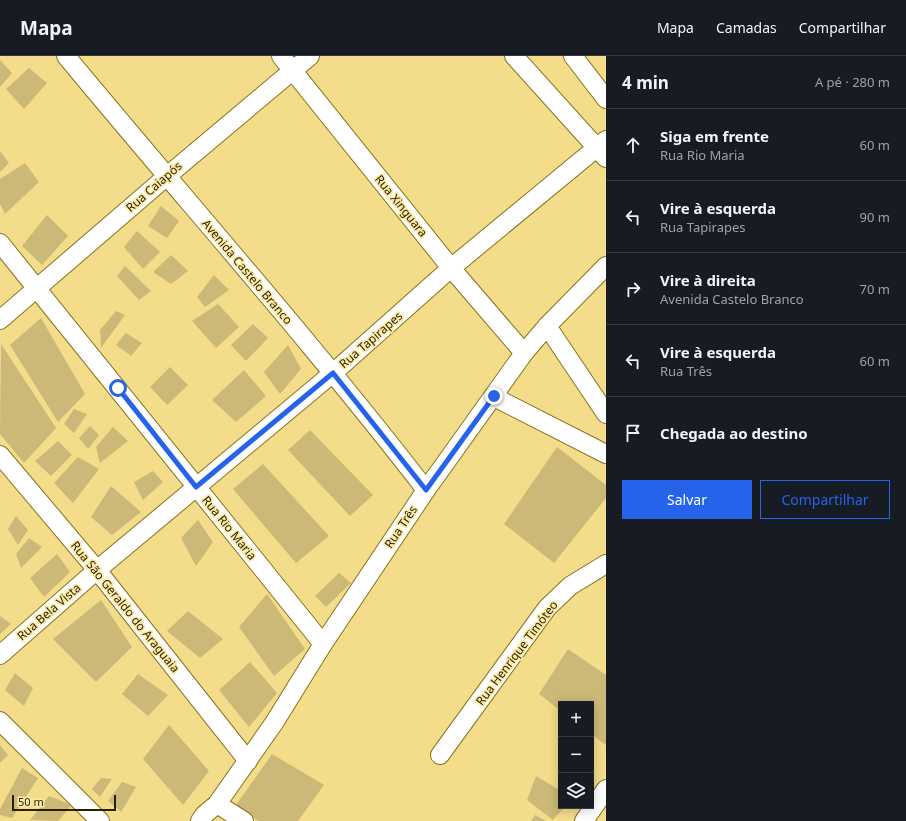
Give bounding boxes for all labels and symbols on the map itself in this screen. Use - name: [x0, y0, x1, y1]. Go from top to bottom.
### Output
- street label: Rua Caiapós: [122, 157, 186, 216]
- street label: Rua Xinguara: [371, 171, 432, 240]
- street label: Avenida Castelo Branco: [198, 215, 297, 328]
- street label: Rua Tapirapes: [335, 307, 406, 372]
- route start: [109, 379, 127, 397]
- route end: [485, 387, 503, 405]
- street label: Rua Rio Maria: [198, 492, 261, 563]
- street label: Rua Três: [380, 502, 421, 551]
- street label: Rua São Geraldo do Araguaia: [67, 537, 184, 676]
- street label: Rua Bela Vista: [13, 579, 84, 644]
- street label: Rua Henrique Timóteo: [472, 597, 562, 709]
- scale bar: [12, 793, 116, 812]

